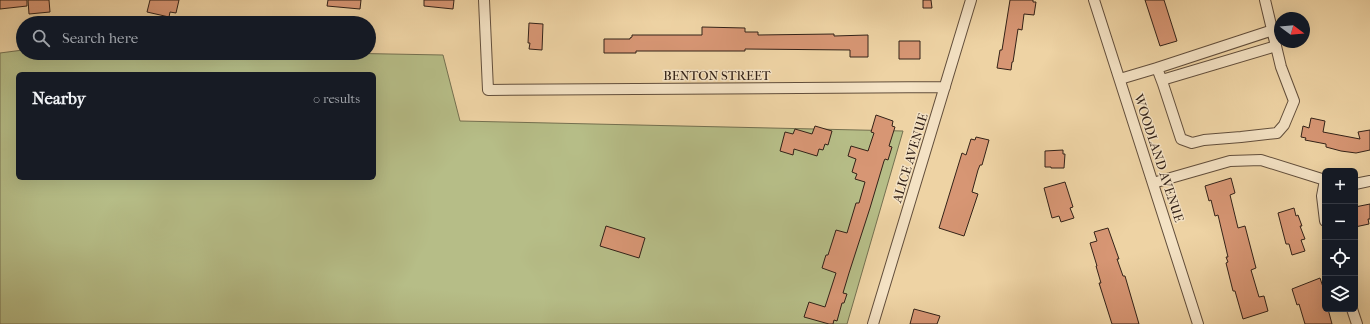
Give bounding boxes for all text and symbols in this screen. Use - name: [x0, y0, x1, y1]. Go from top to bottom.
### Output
- north arrow: [1274, 12, 1310, 48]
- search box: [16, 16, 376, 60]
- icon: search: [30, 27, 52, 49]
- text: Search here: [62, 29, 138, 47]
- street label: BENTON STREET: [663, 68, 771, 83]
- text: Nearby: [32, 88, 86, 108]
- text: 0 results: [313, 91, 360, 106]
- street label: WOODLAND AVENUE: [1131, 91, 1187, 224]
- street label: ALICE AVENUE: [889, 111, 931, 205]
- map controls: [1322, 168, 1358, 312]
- button: +: [1322, 168, 1358, 204]
- button: −: [1322, 204, 1358, 240]
- button: locate: [1322, 240, 1358, 276]
- button: layers: [1322, 276, 1358, 312]

